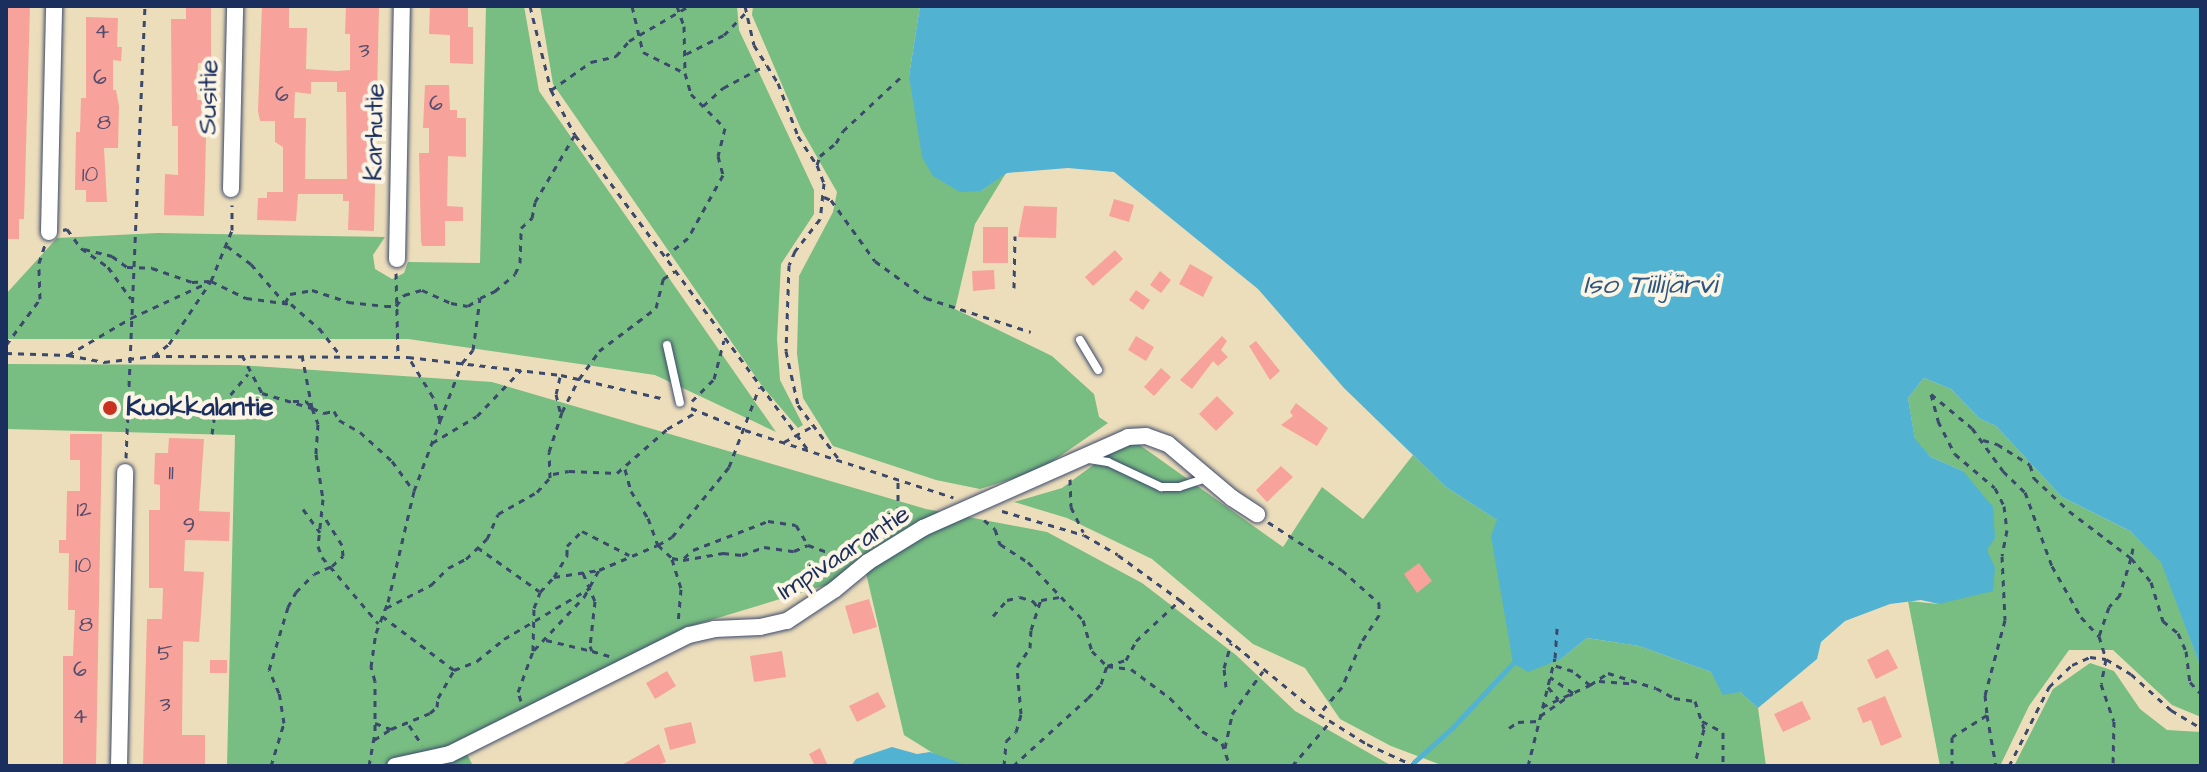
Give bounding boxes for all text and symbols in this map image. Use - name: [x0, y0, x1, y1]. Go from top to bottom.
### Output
- house number: 4: [95, 19, 109, 45]
- house number: 3: [358, 38, 370, 64]
- street label: Susitie: [193, 59, 225, 135]
- house number: 6: [93, 65, 107, 91]
- house number: 6: [275, 82, 289, 108]
- street label: Karhutie: [359, 83, 391, 181]
- house number: 6: [429, 91, 443, 117]
- house number: 8: [97, 110, 111, 136]
- house number: 10: [82, 162, 98, 188]
- water label: Iso Tiilijärvi: [1583, 268, 1717, 302]
- place label: Kuokkalantie: [126, 392, 274, 424]
- marker: Kuokkalantie: [101, 399, 119, 417]
- house number: 11: [168, 460, 174, 486]
- house number: 12: [76, 497, 92, 523]
- street label: Impivaarantie: [772, 499, 916, 607]
- house number: 9: [183, 513, 195, 539]
- house number: 10: [75, 553, 91, 579]
- house number: 8: [79, 612, 93, 638]
- house number: 5: [157, 641, 173, 667]
- house number: 6: [73, 657, 87, 683]
- house number: 3: [159, 692, 171, 718]
- house number: 4: [73, 704, 87, 730]

